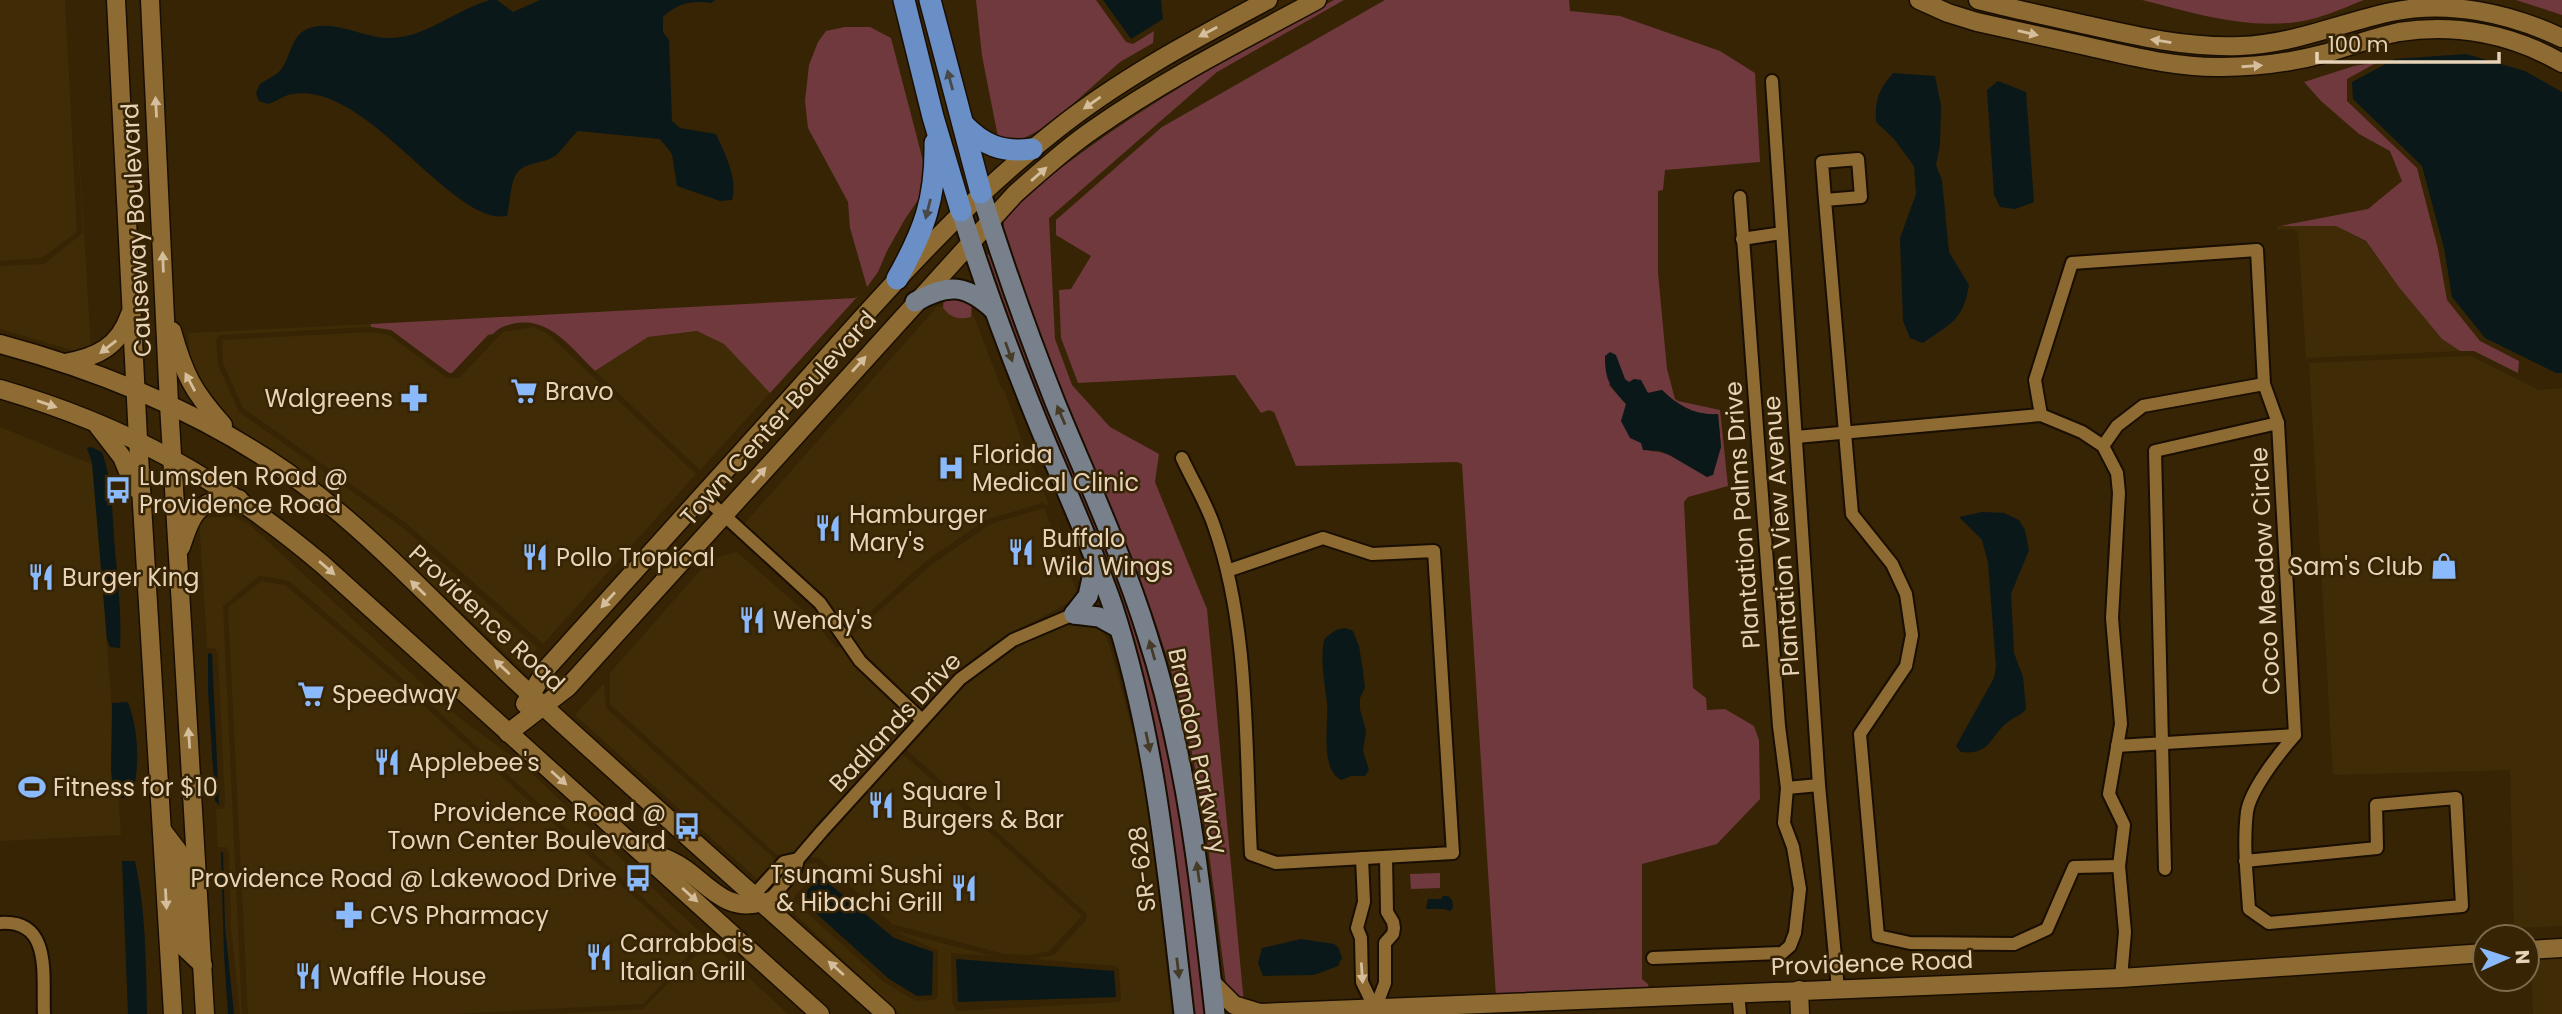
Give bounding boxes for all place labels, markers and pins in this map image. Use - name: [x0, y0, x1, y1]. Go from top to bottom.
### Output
- place label: Bravo: [545, 375, 614, 408]
- supermarket icon: Bravo: [509, 376, 539, 406]
- place label: Walgreens: [265, 382, 393, 415]
- pharmacy icon: Walgreens: [399, 383, 429, 413]
- place label: Florida Medical Clinic: [972, 438, 1139, 499]
- hospital icon: Florida Medical Clinic: [936, 453, 966, 483]
- place label: Lumsden Road @ Providence Road: [139, 460, 348, 521]
- bus stop icon: Lumsden Road @ Providence Road: [103, 475, 133, 505]
- place label: Hamburger Mary's: [849, 498, 987, 559]
- restaurant icon: Hamburger Mary's: [813, 513, 843, 543]
- place label: Buffalo Wild Wings: [1042, 522, 1173, 583]
- restaurant icon: Buffalo Wild Wings: [1006, 537, 1036, 567]
- place label: Pollo Tropical: [556, 541, 715, 574]
- restaurant icon: Pollo Tropical: [520, 542, 550, 572]
- place label: Sam's Club: [2289, 550, 2423, 583]
- shop icon: Sam's Club: [2429, 551, 2459, 581]
- place label: Burger King: [62, 561, 199, 594]
- restaurant icon: Burger King: [26, 562, 56, 592]
- place label: Wendy's: [773, 604, 873, 637]
- restaurant icon: Wendy's: [737, 605, 767, 635]
- place label: Speedway: [332, 678, 458, 711]
- supermarket icon: Speedway: [296, 679, 326, 709]
- place label: Applebee's: [408, 746, 540, 779]
- restaurant icon: Applebee's: [372, 747, 402, 777]
- place label: Fitness for $10: [53, 771, 218, 804]
- sports icon: Fitness for $10: [17, 772, 47, 802]
- place label: Square 1 Burgers & Bar: [902, 775, 1064, 836]
- restaurant icon: Square 1 Burgers & Bar: [866, 790, 896, 820]
- place label: Providence Road @ Town Center Boulevard: [387, 796, 666, 857]
- bus stop icon: Providence Road @ Town Center Boulevard: [672, 811, 702, 841]
- place label: Tsunami Sushi & Hibachi Grill: [770, 858, 943, 919]
- place label: Providence Road @ Lakewood Drive: [191, 862, 617, 895]
- bus stop icon: Providence Road @ Lakewood Drive: [623, 863, 653, 893]
- restaurant icon: Tsunami Sushi & Hibachi Grill: [949, 873, 979, 903]
- place label: CVS Pharmacy: [370, 899, 549, 932]
- pharmacy icon: CVS Pharmacy: [334, 900, 364, 930]
- place label: Carrabba's Italian Grill: [620, 927, 754, 988]
- restaurant icon: Carrabba's Italian Grill: [584, 942, 614, 972]
- place label: Waffle House: [329, 960, 486, 993]
- restaurant icon: Waffle House: [293, 961, 323, 991]

